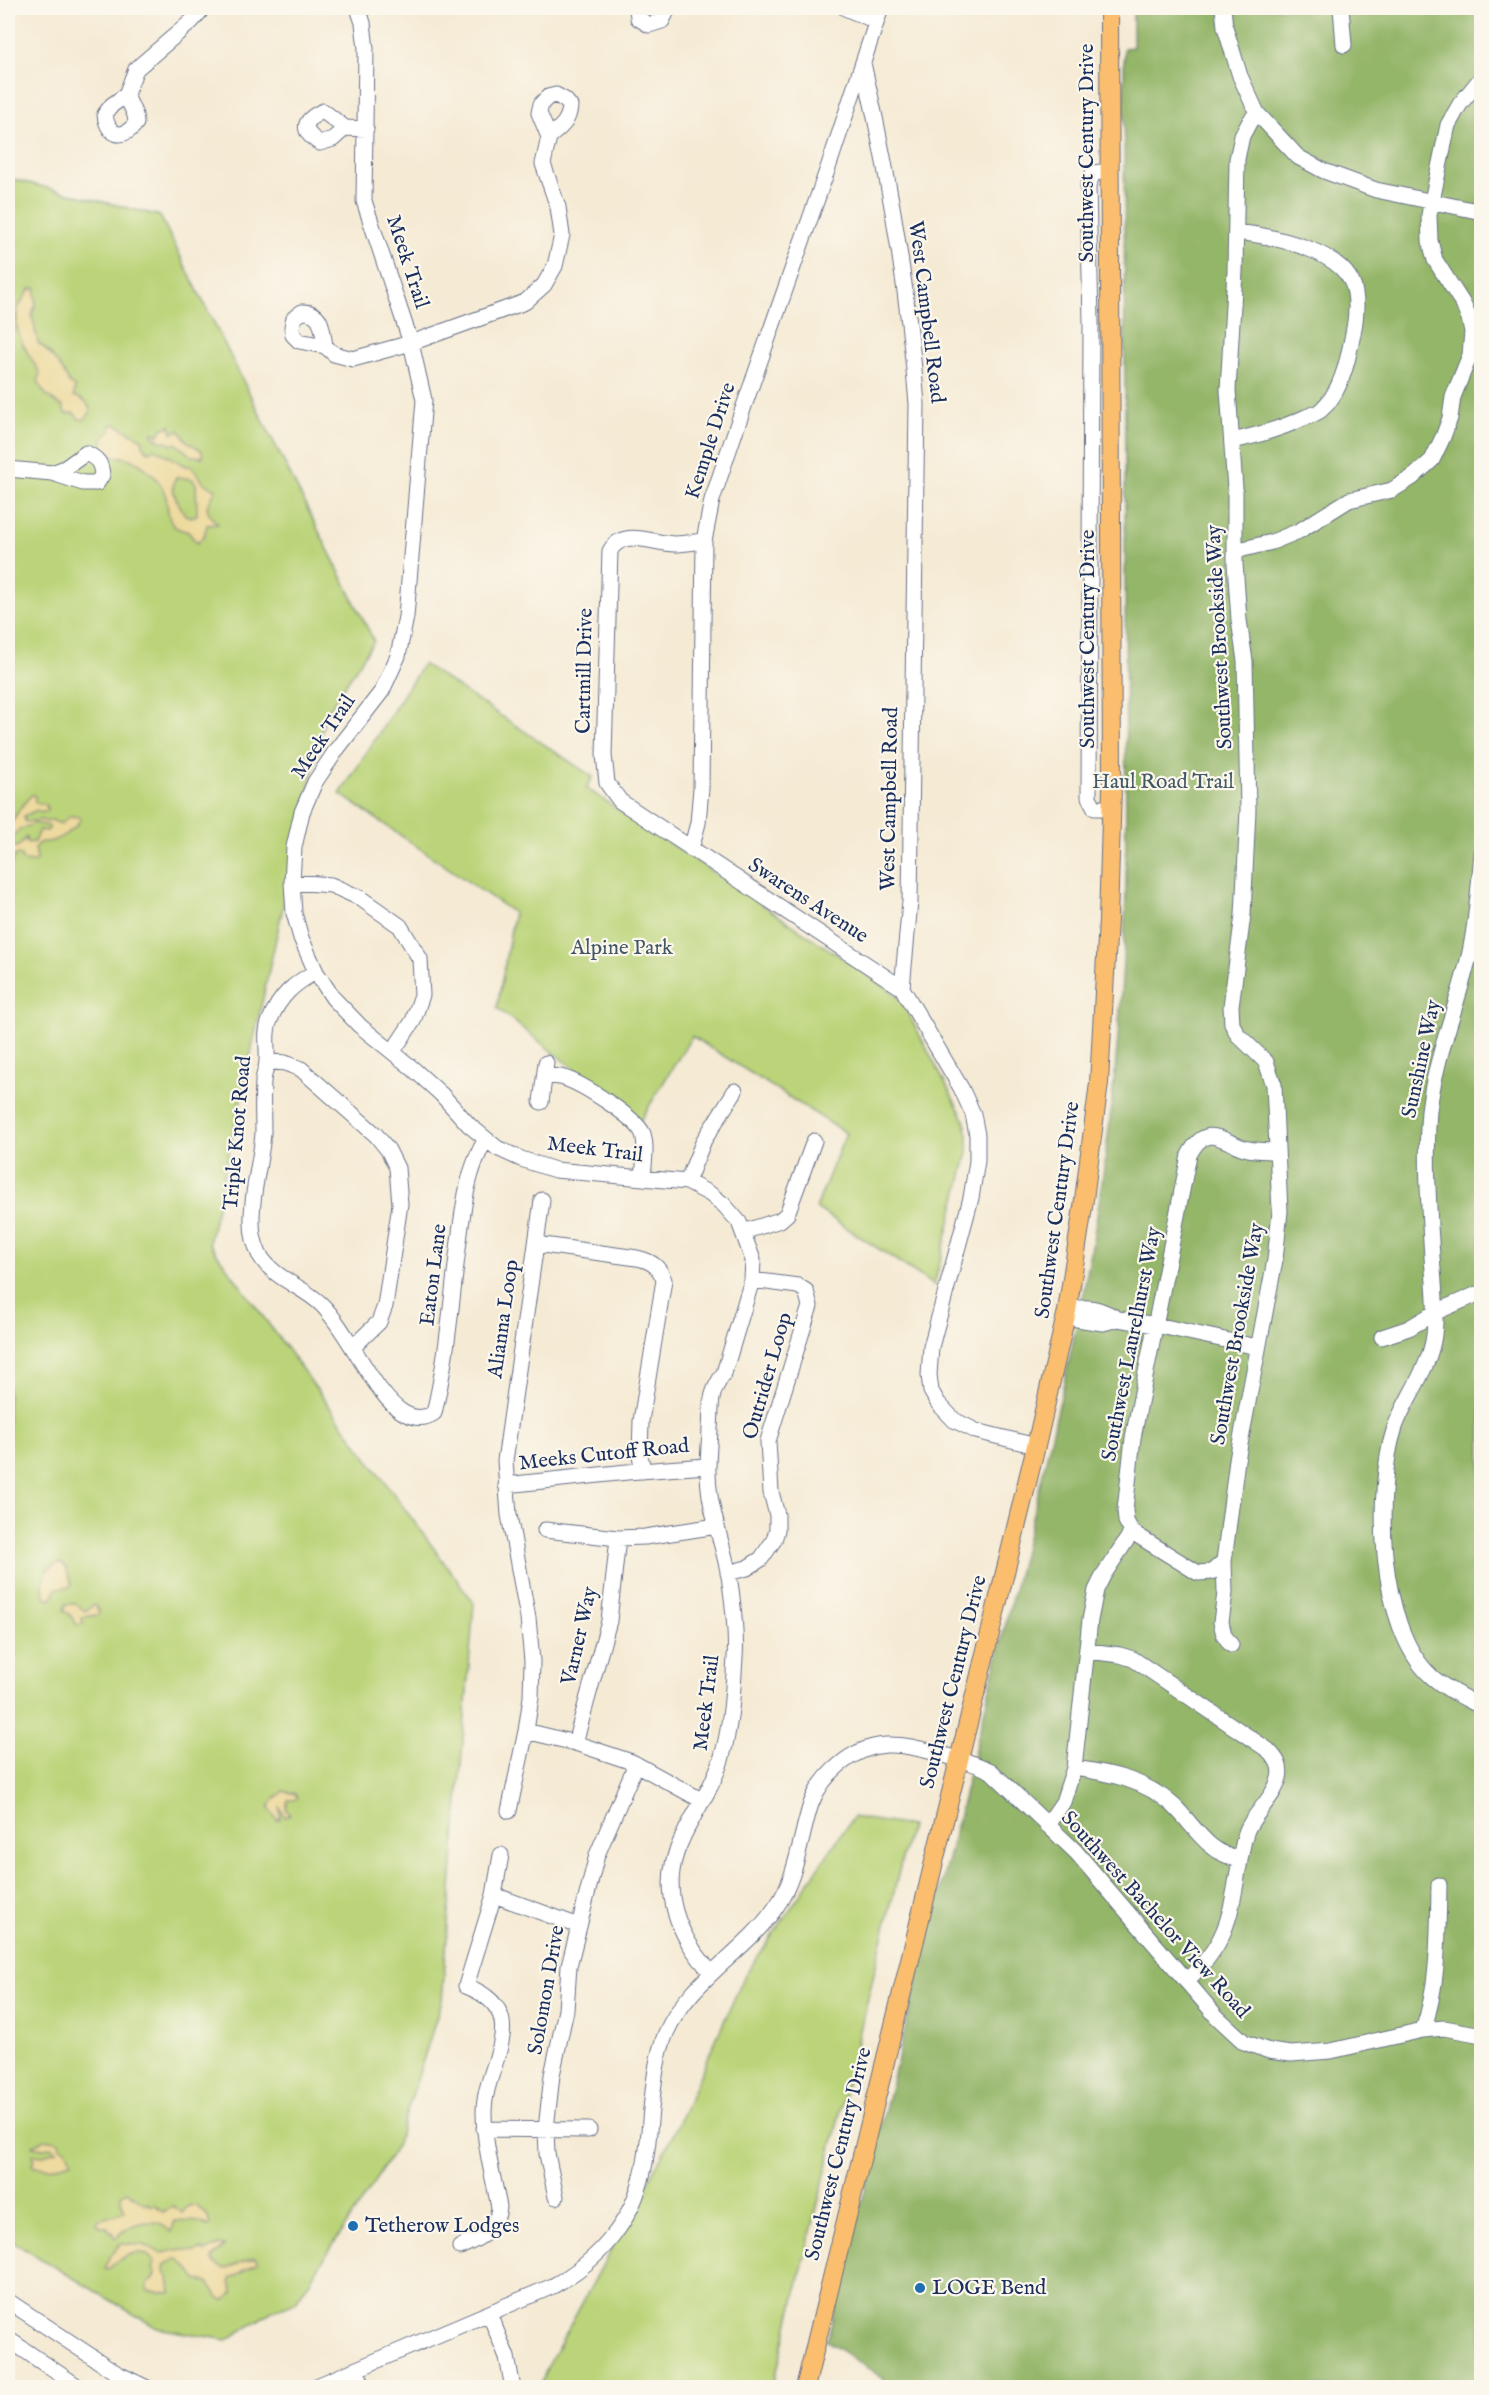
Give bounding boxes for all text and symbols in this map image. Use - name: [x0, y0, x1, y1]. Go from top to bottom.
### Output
- street label: Southwest Century Drive: [1074, 43, 1101, 262]
- street label: Meek Trail: [379, 212, 435, 312]
- street label: West Campbell Road: [901, 219, 951, 406]
- street label: Kemple Drive: [679, 379, 743, 503]
- street label: Southwest Brookside Way: [1201, 523, 1239, 750]
- street label: Southwest Century Drive: [1075, 529, 1102, 748]
- street label: Cartmill Drive: [570, 607, 600, 734]
- street label: Meek Trail: [286, 689, 362, 785]
- street label: West Campbell Road: [875, 706, 905, 891]
- park label: Haul Road Trail: [1092, 769, 1234, 796]
- street label: Swarens Avenue: [743, 852, 874, 950]
- park label: Alpine Park: [570, 935, 674, 962]
- street label: Sunshine Way: [1396, 997, 1448, 1121]
- street label: Triple Knot Road: [218, 1054, 258, 1211]
- street label: Southwest Century Drive: [1029, 1099, 1087, 1320]
- street label: Meek Trail: [545, 1131, 645, 1169]
- street label: Southwest Brookside Way: [1205, 1220, 1271, 1447]
- street label: Eaton Lane: [414, 1222, 454, 1328]
- street label: Southwest Laurelhurst Way: [1096, 1224, 1168, 1463]
- street label: Alianna Loop: [482, 1258, 526, 1381]
- street label: Outrider Loop: [737, 1309, 799, 1443]
- street label: Meeks Cutoff Road: [518, 1433, 691, 1477]
- street label: Southwest Century Drive: [914, 1572, 994, 1791]
- street label: Varner Way: [555, 1583, 605, 1689]
- street label: Meek Trail: [688, 1653, 726, 1753]
- street label: Southwest Bachelor View Road: [1055, 1806, 1256, 2025]
- street label: Solomon Drive: [522, 1923, 572, 2057]
- street label: Southwest Century Drive: [799, 2044, 879, 2263]
- place label: Tetherow Lodges: [365, 2213, 519, 2240]
- marker: Tetherow Lodges: [346, 2219, 360, 2233]
- place label: LOGE Bend: [932, 2275, 1047, 2302]
- marker: LOGE Bend: [913, 2281, 927, 2295]

